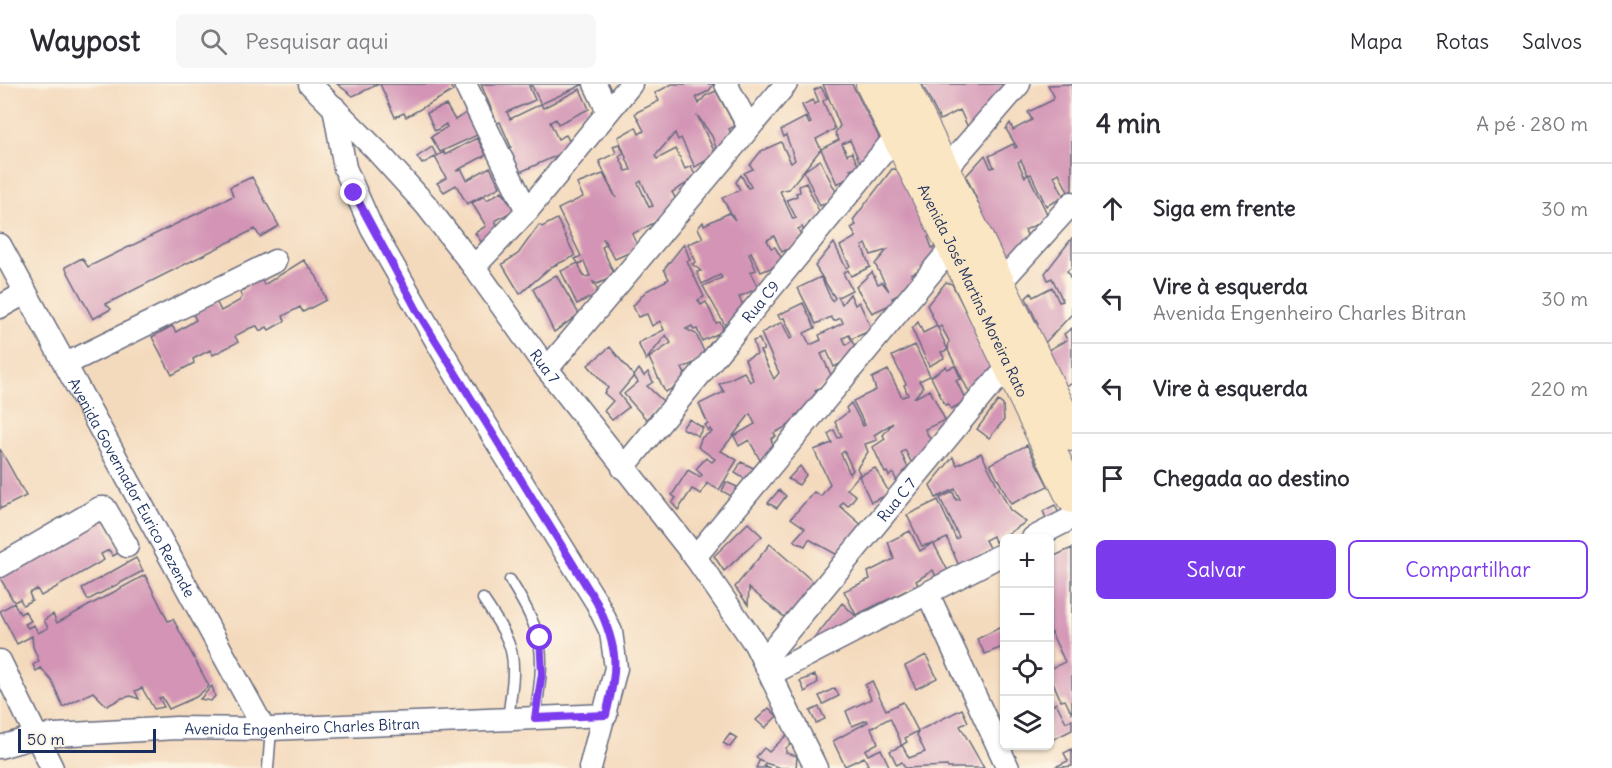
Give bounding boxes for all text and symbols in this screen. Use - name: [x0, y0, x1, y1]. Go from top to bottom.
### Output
- search box: [176, 14, 596, 68]
- text: Waypost: [30, 23, 140, 59]
- icon: search: [197, 25, 230, 58]
- text: Pesquisar aqui: [245, 27, 389, 55]
- text: Mapa: [1350, 28, 1403, 55]
- text: Rotas: [1436, 28, 1489, 55]
- text: Salvos: [1522, 28, 1582, 55]
- text: 4 min: [1096, 107, 1161, 140]
- text: A pé · 280 m: [1476, 111, 1588, 136]
- route end: [340, 179, 366, 205]
- street label: Avenida José Martins Moreira Rato: [914, 181, 1033, 400]
- icon: ahead: [1096, 192, 1129, 225]
- text: Siga em frente: [1153, 194, 1296, 222]
- text: 30 m: [1541, 196, 1588, 221]
- text: Vire à esquerda: [1153, 272, 1308, 300]
- street label: Rua C9: [737, 276, 783, 326]
- icon: left: [1096, 282, 1129, 315]
- text: 30 m: [1541, 286, 1588, 311]
- text: Avenida Engenheiro Charles Bitran: [1153, 300, 1466, 325]
- street label: Rua 7: [526, 345, 564, 387]
- icon: left: [1096, 372, 1129, 405]
- street label: Avenida Governador Eurico Rezende: [65, 374, 200, 600]
- text: Vire à esquerda: [1153, 374, 1308, 402]
- text: 220 m: [1531, 376, 1588, 401]
- icon: arrive: [1096, 462, 1129, 495]
- text: Chegada ao destino: [1153, 464, 1350, 492]
- street label: Rua C 7: [873, 474, 920, 525]
- map controls: [1000, 534, 1054, 750]
- button: +: [1000, 534, 1054, 588]
- button: Salvar: [1096, 540, 1336, 599]
- button: Compartilhar: [1348, 540, 1588, 599]
- button: −: [1000, 588, 1054, 642]
- route start: [526, 624, 552, 650]
- button: locate: [1000, 642, 1054, 696]
- button: layers: [1000, 696, 1054, 750]
- street label: Avenida Engenheiro Charles Bitran: [184, 713, 420, 739]
- scale bar: [18, 726, 156, 754]
- text: 50 m: [27, 729, 65, 749]

